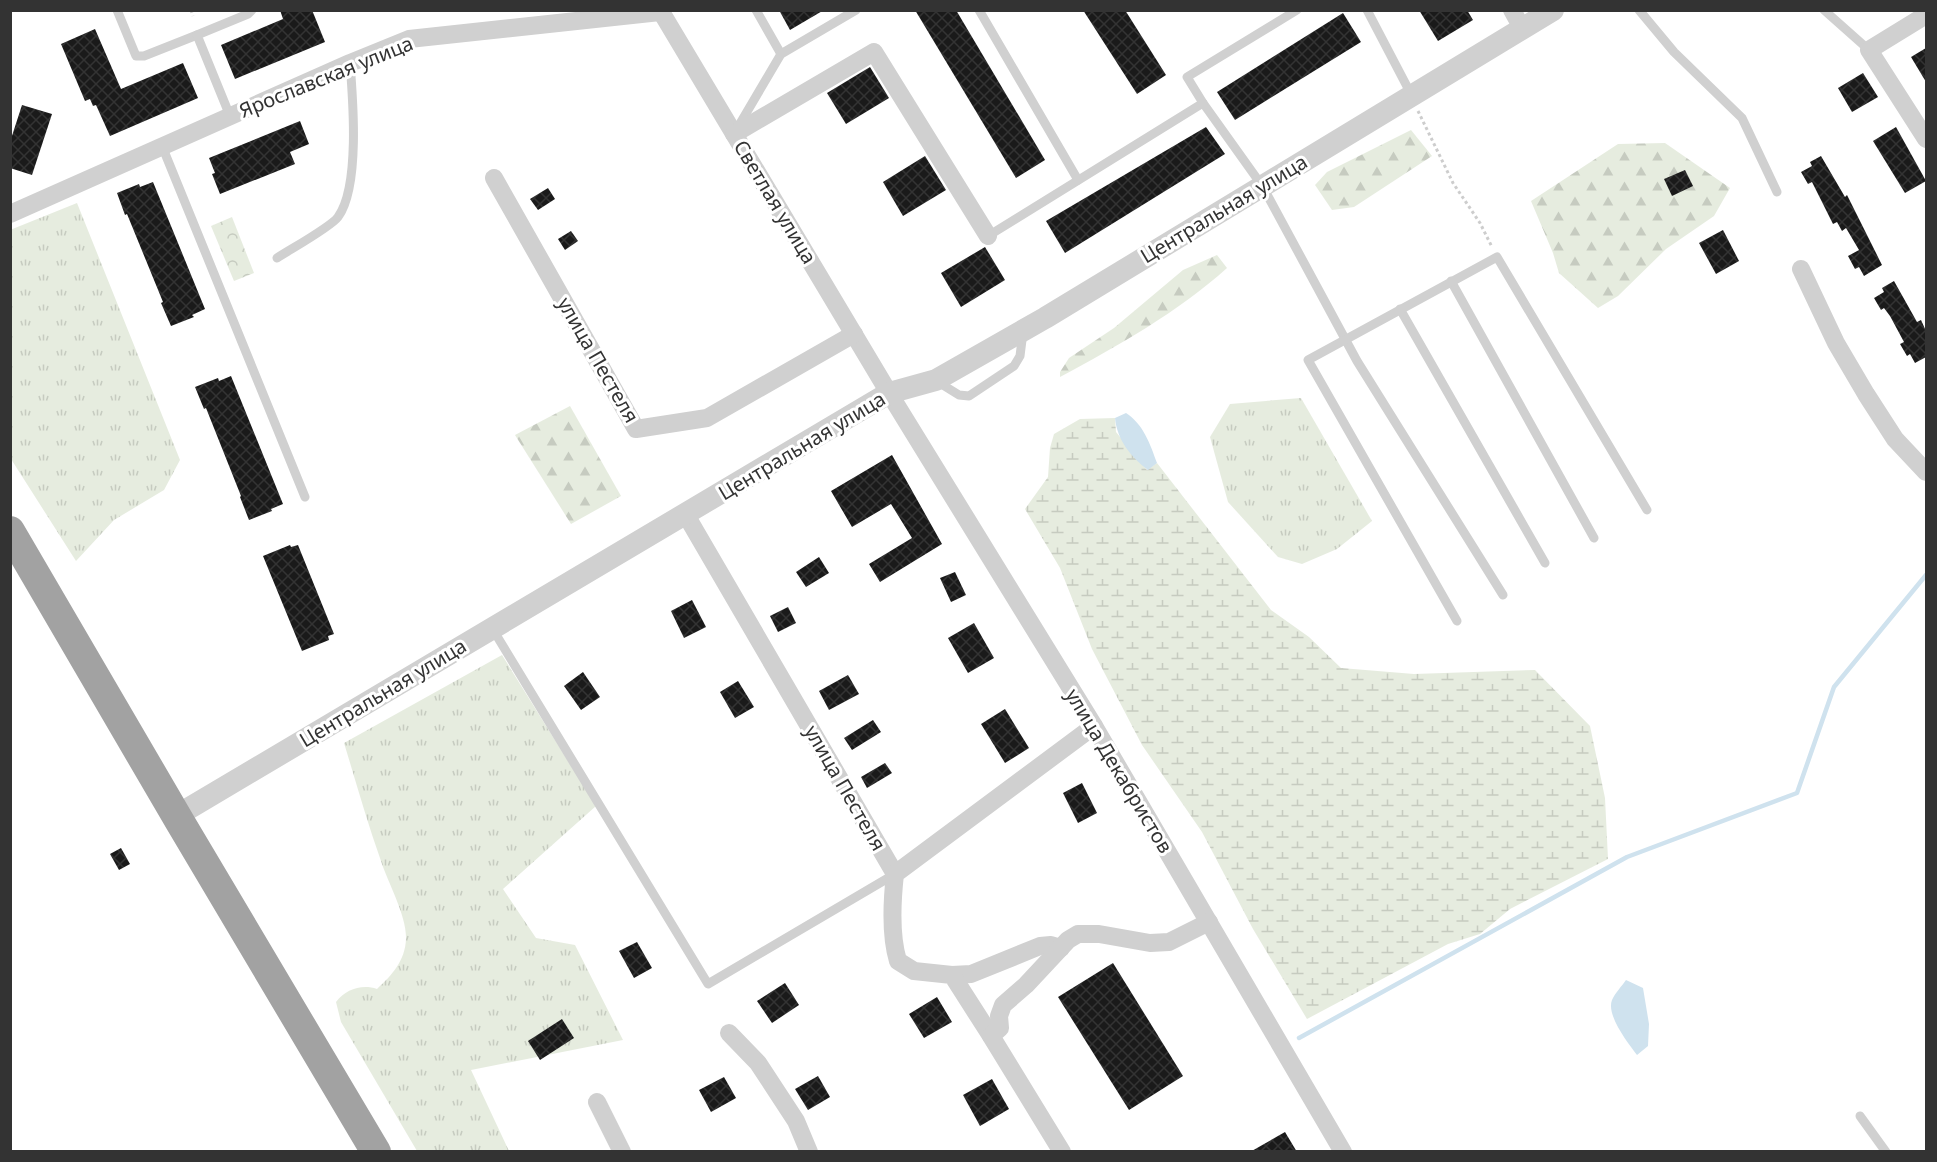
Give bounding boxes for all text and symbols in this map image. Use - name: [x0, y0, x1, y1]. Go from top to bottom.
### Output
- street label: Ярославская улица: [235, 29, 417, 124]
- street label: Светлая улица: [728, 135, 823, 269]
- street label: Центральная улица: [1135, 148, 1312, 269]
- street label: улица Пестеля: [552, 292, 645, 427]
- street label: Центральная улица: [713, 385, 890, 506]
- street label: Центральная улица: [294, 632, 471, 753]
- street label: улица Декабристов: [1060, 683, 1179, 858]
- street label: улица Пестеля: [799, 720, 892, 855]

